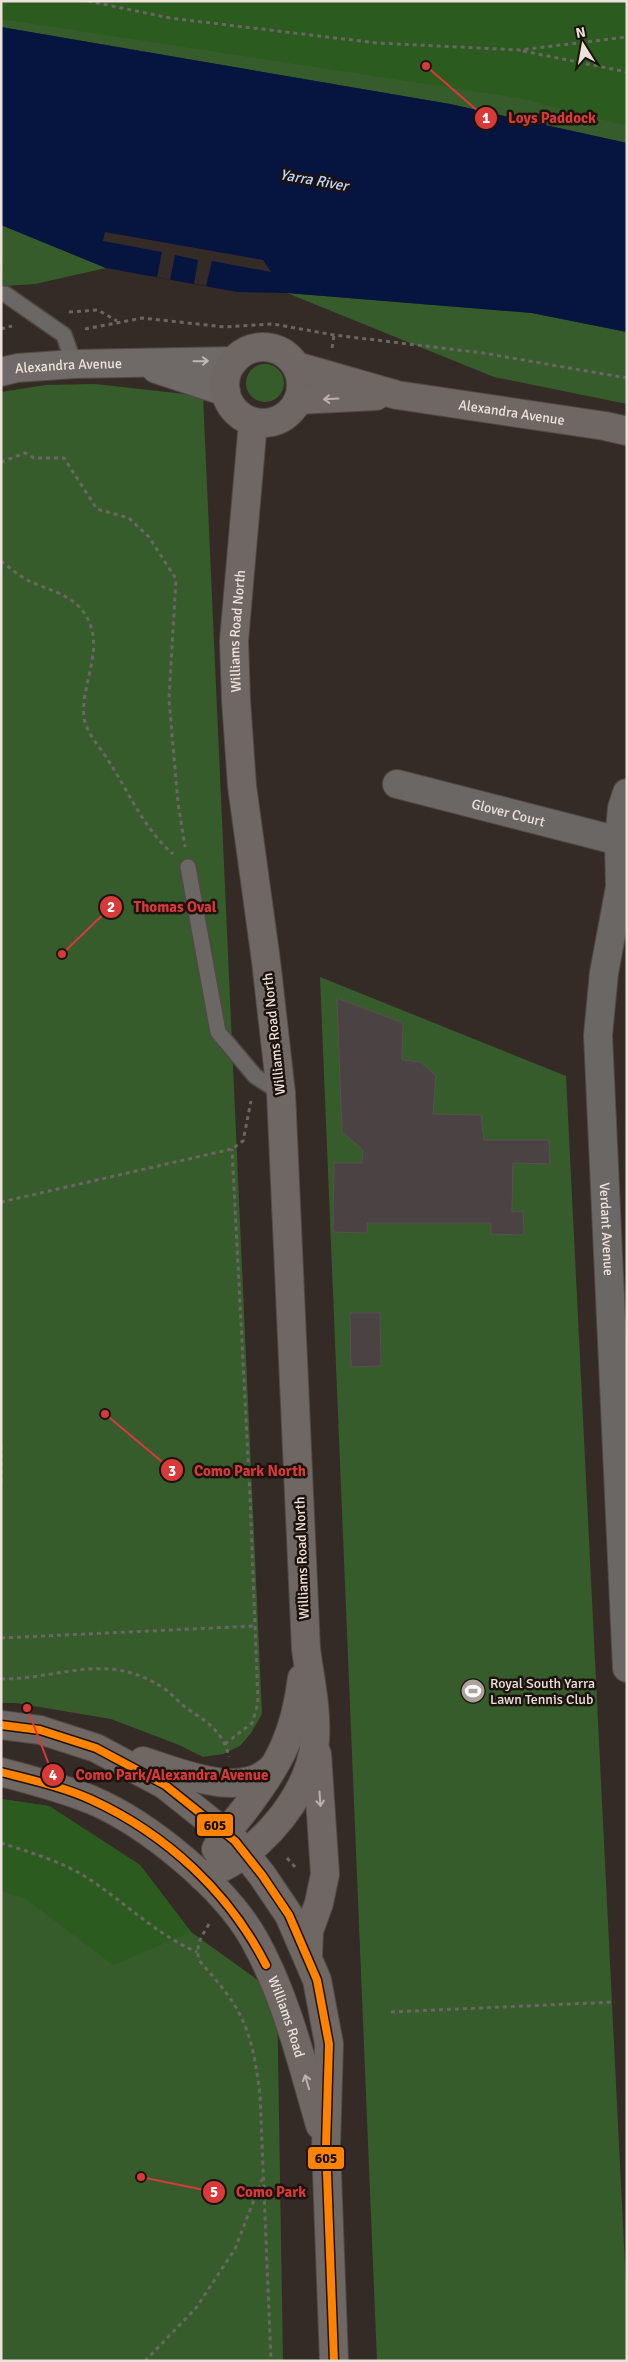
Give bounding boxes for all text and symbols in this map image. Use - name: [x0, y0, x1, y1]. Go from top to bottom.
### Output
- north arrow: [558, 20, 608, 70]
- text: N: [574, 23, 587, 42]
- callout: Loys Paddock: [473, 103, 606, 133]
- text: 1: [482, 109, 490, 127]
- text: Loys Paddock: [508, 109, 596, 127]
- water label: Yarra River: [279, 165, 352, 195]
- street label: Alexandra Avenue: [14, 355, 122, 377]
- one-way arrow: [193, 356, 209, 366]
- one-way arrow: [323, 394, 339, 403]
- street label: Alexandra Avenue: [457, 396, 566, 428]
- street label: Williams Road North: [225, 569, 249, 693]
- street label: Glover Court: [470, 795, 547, 830]
- callout: Thomas Oval: [99, 892, 227, 922]
- text: 2: [107, 898, 115, 916]
- text: Thomas Oval: [134, 898, 217, 916]
- street label: Williams Road North: [259, 972, 289, 1096]
- street label: Verdant Avenue: [596, 1182, 618, 1276]
- callout: Como Park North: [159, 1455, 316, 1485]
- text: 3: [168, 1462, 176, 1480]
- text: Como Park North: [194, 1462, 306, 1480]
- street label: Williams Road North: [291, 1496, 313, 1620]
- place label: Royal South Yarra Lawn Tennis Club: [490, 1675, 595, 1708]
- sports icon: Royal South Yarra Lawn Tennis Club: [460, 1678, 486, 1704]
- callout: Como Park/Alexandra Avenue: [41, 1760, 279, 1790]
- text: 4: [49, 1766, 57, 1784]
- text: Como Park/Alexandra Avenue: [76, 1766, 268, 1784]
- one-way arrow: [316, 1791, 325, 1807]
- line badge: 605: [196, 1813, 234, 1837]
- text: 605: [204, 1817, 226, 1834]
- street label: Williams Road: [265, 1973, 309, 2059]
- one-way arrow: [302, 2074, 312, 2090]
- line badge: 605: [307, 2146, 345, 2170]
- text: 605: [315, 2150, 337, 2167]
- callout: Como Park: [201, 2177, 316, 2207]
- text: 5: [210, 2183, 218, 2201]
- text: Como Park: [236, 2183, 306, 2201]

